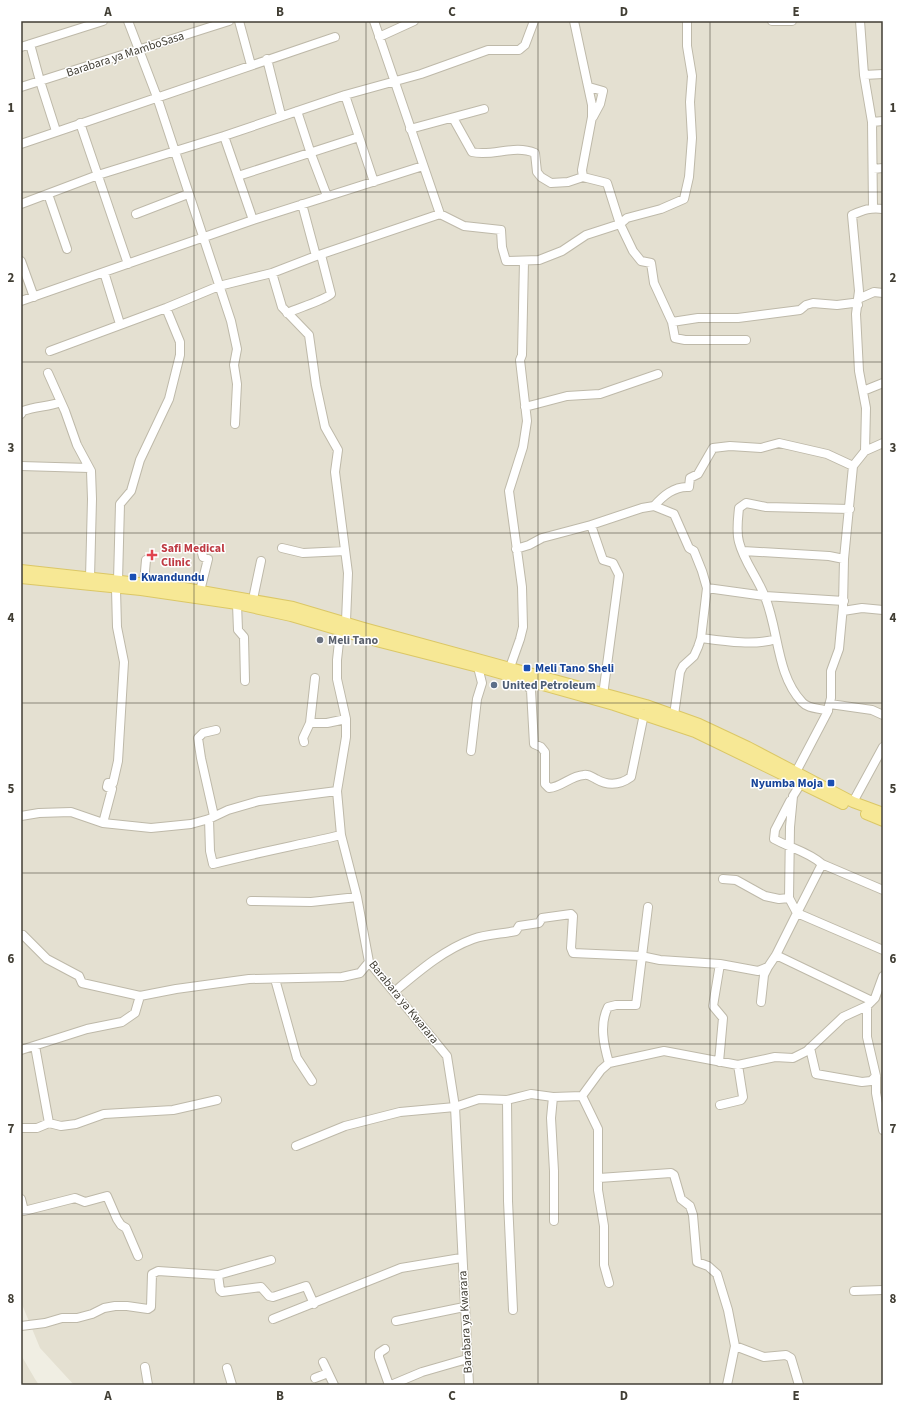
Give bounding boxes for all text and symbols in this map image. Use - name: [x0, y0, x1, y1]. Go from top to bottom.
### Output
- text: A: [103, 3, 112, 21]
- text: B: [276, 3, 284, 21]
- text: C: [448, 3, 456, 21]
- text: D: [620, 3, 628, 21]
- text: E: [792, 3, 800, 21]
- street label: Barabara ya MamboSasa: [64, 27, 186, 82]
- text: 1: [8, 99, 15, 117]
- text: 1: [890, 99, 897, 117]
- text: 2: [8, 269, 15, 287]
- text: 2: [890, 269, 897, 287]
- text: 3: [8, 439, 15, 457]
- text: 3: [890, 439, 897, 457]
- place label: Safi Medical Clinic: [161, 540, 225, 571]
- marker: Safi Medical Clinic: [146, 549, 158, 561]
- place label: Kwandundu: [141, 569, 205, 586]
- marker: Kwandundu: [128, 572, 138, 582]
- text: 4: [8, 609, 15, 627]
- text: 4: [890, 609, 897, 627]
- place label: Meli Tano: [328, 632, 379, 649]
- marker: Meli Tano: [315, 635, 325, 645]
- place label: Meli Tano Sheli: [535, 660, 614, 677]
- marker: Meli Tano Sheli: [522, 663, 532, 673]
- place label: United Petroleum: [502, 677, 596, 694]
- marker: United Petroleum: [489, 680, 499, 690]
- place label: Nyumba Moja: [751, 775, 823, 792]
- marker: Nyumba Moja: [826, 778, 836, 788]
- text: 5: [8, 780, 15, 798]
- text: 5: [890, 780, 897, 798]
- text: 6: [8, 950, 15, 968]
- text: 6: [890, 950, 897, 968]
- street label: Barabara ya Kwarara: [365, 957, 443, 1048]
- text: 7: [8, 1120, 15, 1138]
- text: 7: [890, 1120, 897, 1138]
- street label: Barabara ya Kwarara: [454, 1270, 477, 1374]
- text: 8: [8, 1290, 15, 1308]
- text: 8: [890, 1290, 897, 1308]
- text: A: [103, 1387, 112, 1405]
- text: B: [276, 1387, 284, 1405]
- text: C: [448, 1387, 456, 1405]
- text: D: [620, 1387, 628, 1405]
- text: E: [792, 1387, 800, 1405]

